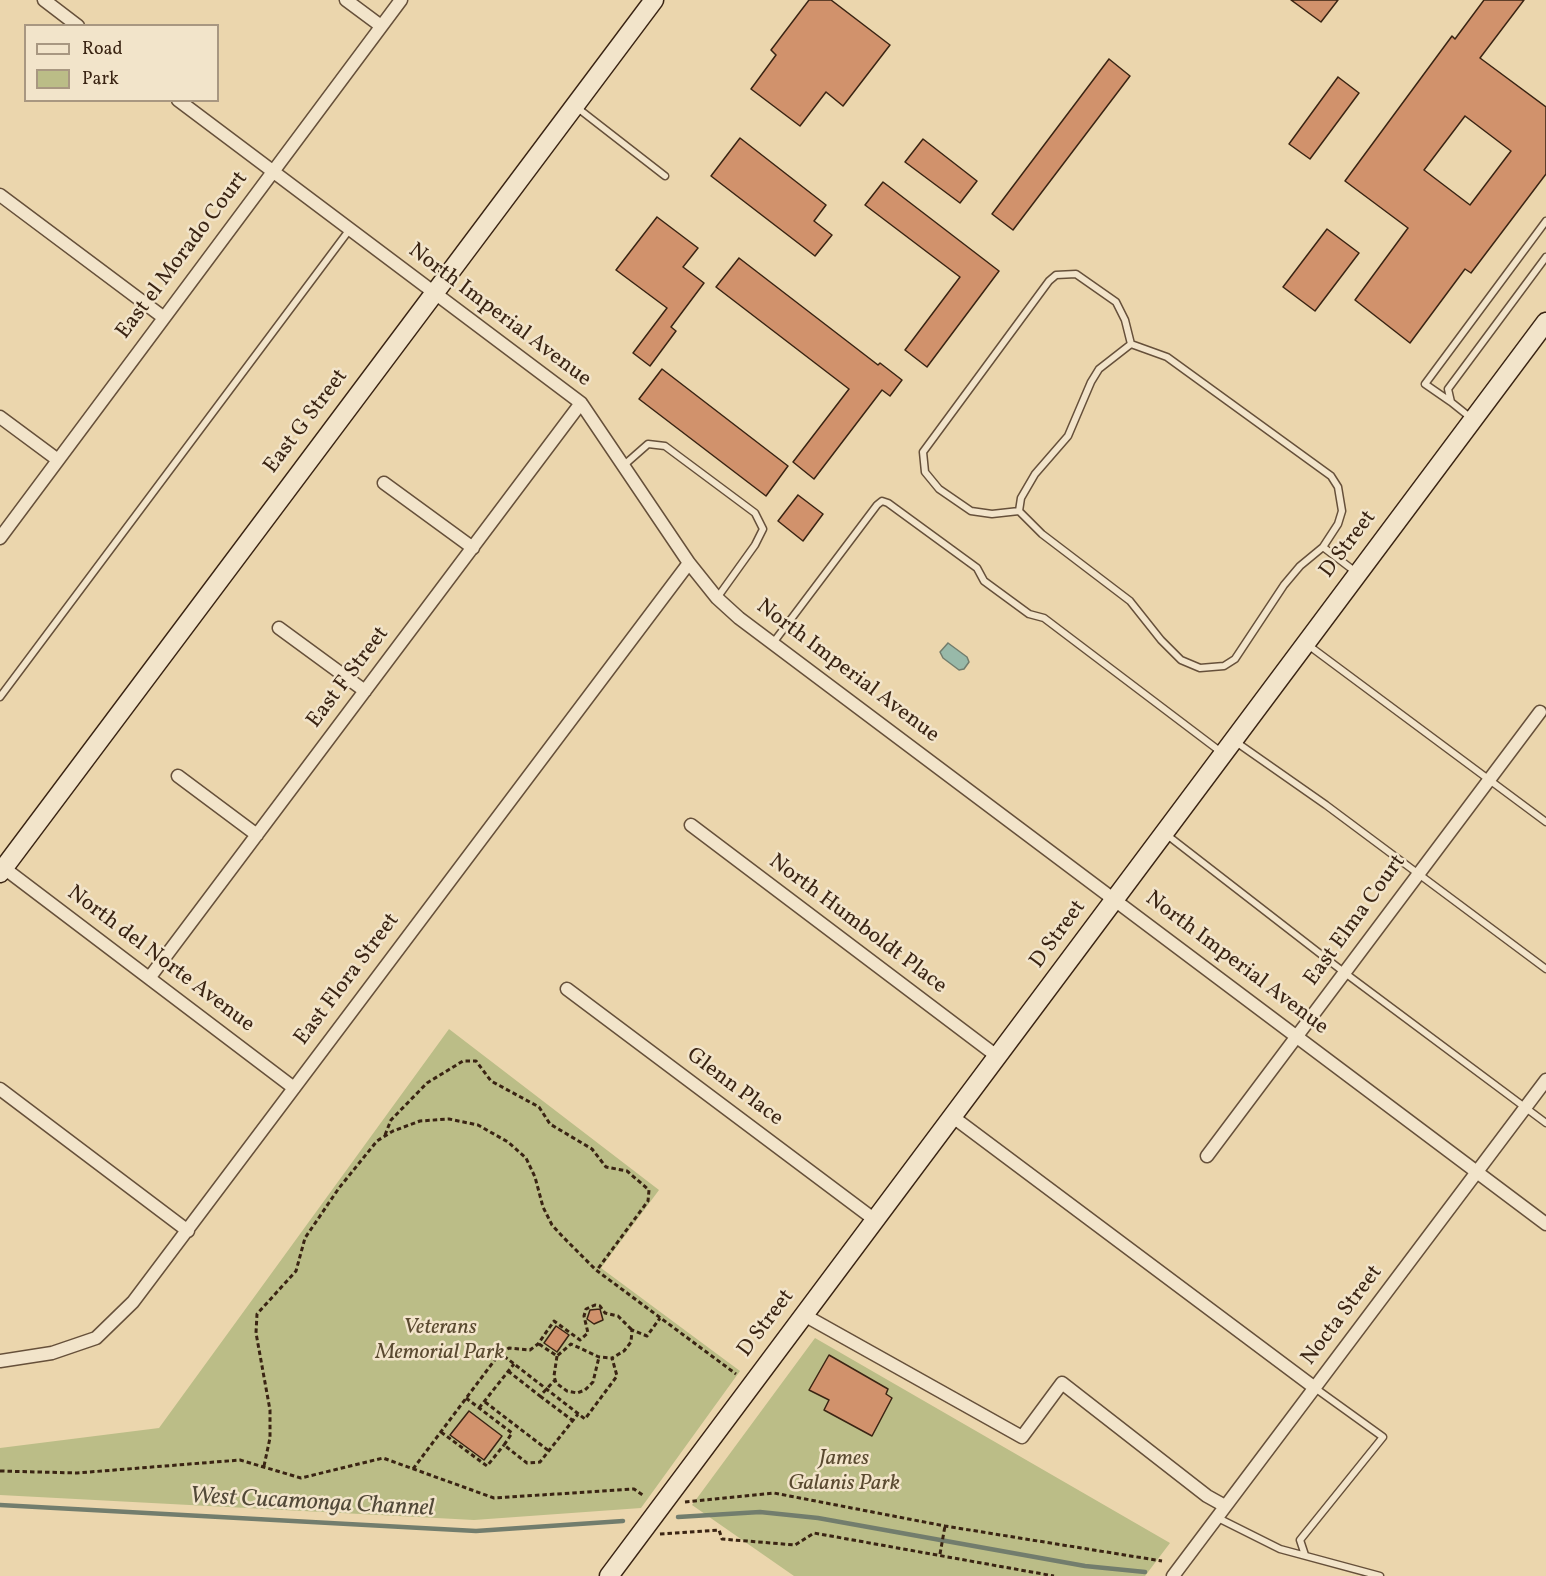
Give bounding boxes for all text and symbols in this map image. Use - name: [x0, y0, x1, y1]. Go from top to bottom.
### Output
- legend: [24, 24, 219, 102]
- text: Road: [82, 37, 123, 62]
- text: Park: [82, 67, 119, 92]
- street label: East el Morado Court: [111, 167, 255, 345]
- street label: North Imperial Avenue: [402, 239, 596, 393]
- street label: East G Street: [259, 365, 355, 479]
- street label: D Street: [1315, 506, 1383, 584]
- street label: North Imperial Avenue: [750, 595, 944, 749]
- street label: East F Street: [302, 622, 396, 734]
- street label: North Humboldt Place: [763, 849, 951, 1001]
- street label: East Elma Court: [1300, 850, 1412, 992]
- street label: North del Norte Avenue: [61, 881, 259, 1039]
- street label: North Imperial Avenue: [1139, 887, 1333, 1041]
- street label: D Street: [1025, 896, 1093, 974]
- street label: East Flora Street: [290, 909, 406, 1051]
- street label: Glenn Place: [680, 1043, 788, 1133]
- street label: Nocta Street: [1297, 1261, 1389, 1371]
- street label: D Street: [733, 1285, 801, 1363]
- park label: Veterans Memorial Park: [376, 1316, 504, 1368]
- park label: James Galanis Park: [788, 1447, 900, 1498]
- water label: West Cucamonga Channel: [189, 1483, 435, 1525]

